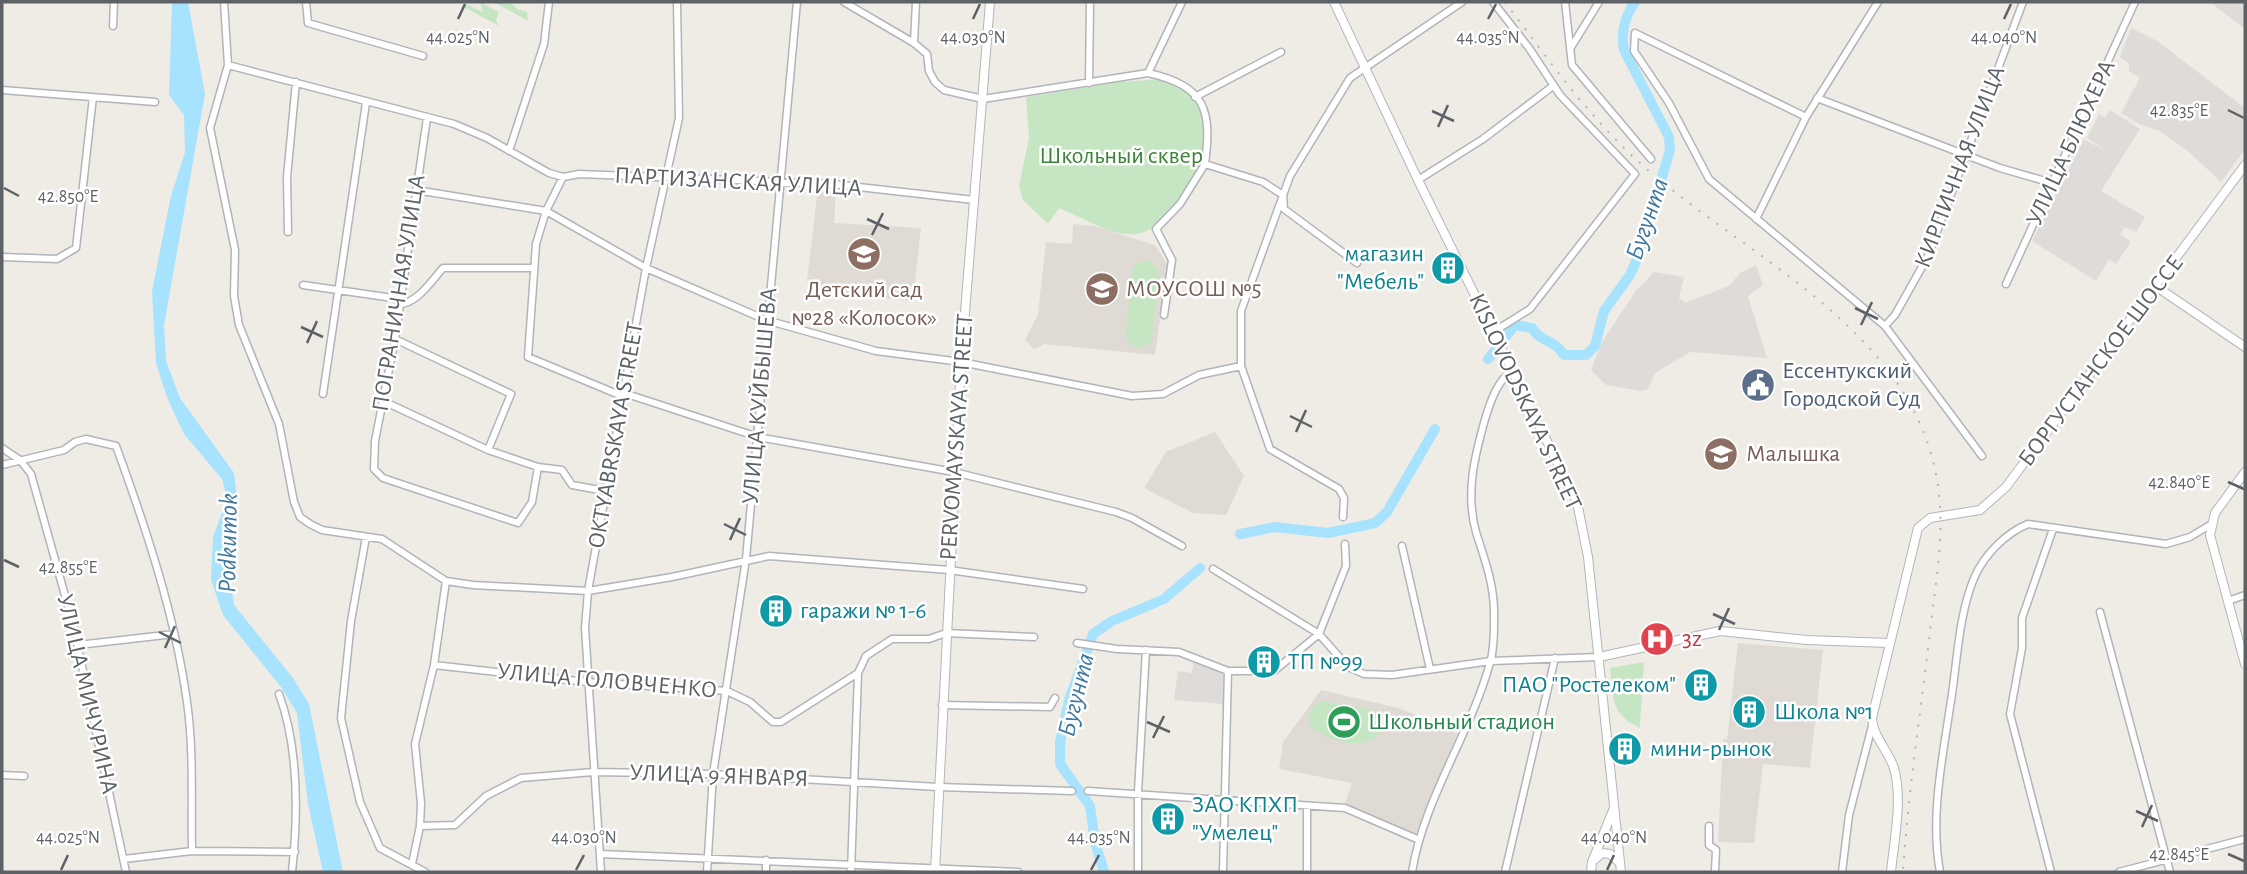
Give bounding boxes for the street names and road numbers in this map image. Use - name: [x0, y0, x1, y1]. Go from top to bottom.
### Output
- street label: УЛИЦА БЛЮХЕРА: [2022, 57, 2120, 229]
- street label: КИРПИЧНАЯ УЛИЦА: [1910, 63, 2010, 271]
- street label: ПАРТИЗАНСКАЯ УЛИЦА: [614, 164, 862, 200]
- street label: ПОГРАНИЧНАЯ УЛИЦА: [368, 173, 430, 413]
- street label: БОРГУСТАНСКОЕ ШОССЕ: [2014, 251, 2188, 471]
- street label: УЛИЦА КУЙБЫШЕВА: [739, 287, 781, 505]
- street label: KISLOVODSKAYA STREET: [1464, 290, 1586, 514]
- street label: PERVOMAYSKAYA STREET: [936, 313, 978, 561]
- street label: OKTYABRSKAYA STREET: [584, 320, 648, 550]
- street label: УЛИЦА МИЧУРИНА: [52, 592, 122, 796]
- street label: УЛИЦА ГОЛОВЧЕНКО: [496, 659, 718, 703]
- street label: УЛИЦА 9 ЯНВАРЯ: [629, 761, 809, 791]

